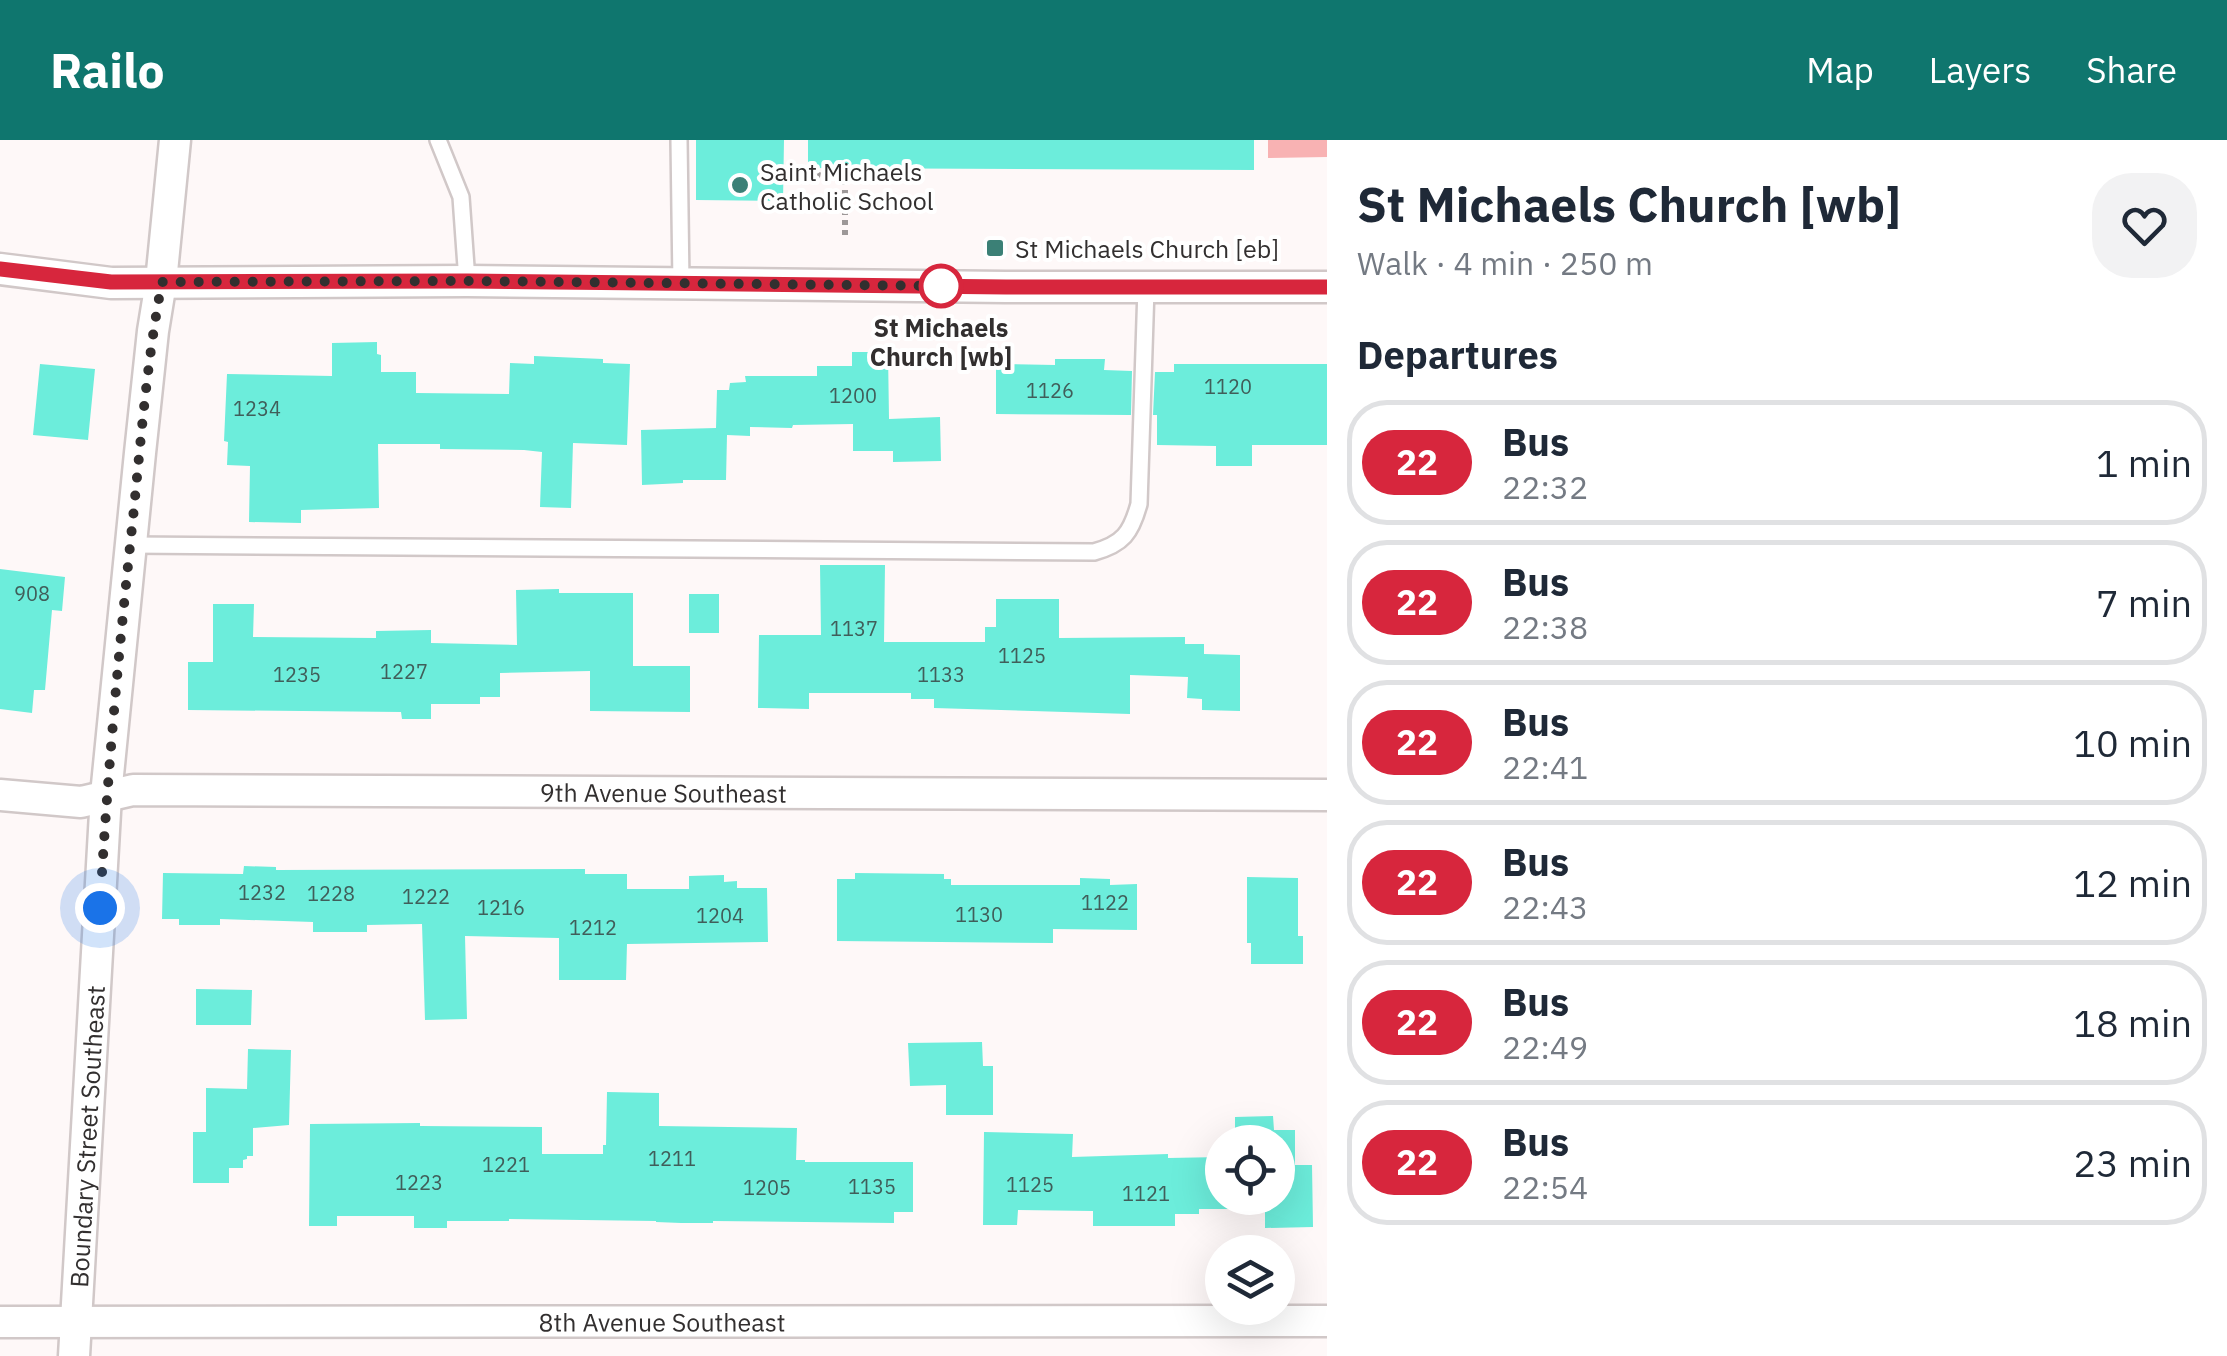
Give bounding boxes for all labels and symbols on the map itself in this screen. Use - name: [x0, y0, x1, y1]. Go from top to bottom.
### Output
- place label: Saint Michaels Catholic School: [760, 155, 934, 217]
- marker: Saint Michaels Catholic School: [729, 174, 751, 196]
- place label: St Michaels Church [eb]: [1015, 232, 1279, 265]
- marker: St Michaels Church [eb]: [984, 237, 1006, 259]
- marker: St Michaels Church [wb]: [920, 265, 962, 307]
- place label: St Michaels Church [wb]: [870, 311, 1012, 373]
- house number: 1120: [1204, 373, 1252, 400]
- house number: 1126: [1026, 377, 1074, 404]
- house number: 1200: [829, 382, 877, 409]
- house number: 1234: [233, 395, 281, 422]
- house number: 908: [14, 580, 50, 607]
- house number: 1137: [830, 615, 878, 642]
- house number: 1125: [998, 642, 1046, 669]
- house number: 1227: [380, 658, 428, 685]
- house number: 1235: [273, 661, 321, 688]
- house number: 1133: [917, 661, 965, 688]
- street label: 9th Avenue Southeast: [540, 775, 787, 809]
- house number: 1232: [238, 879, 286, 906]
- house number: 1228: [307, 880, 355, 907]
- your location: [75, 883, 125, 933]
- house number: 1222: [402, 883, 450, 910]
- house number: 1122: [1081, 889, 1129, 916]
- house number: 1216: [477, 894, 525, 921]
- house number: 1130: [955, 901, 1003, 928]
- house number: 1204: [696, 902, 744, 929]
- house number: 1212: [569, 914, 617, 941]
- street label: Boundary Street Southeast: [61, 984, 112, 1288]
- house number: 1211: [648, 1145, 696, 1172]
- house number: 1221: [482, 1151, 530, 1178]
- house number: 1223: [395, 1169, 443, 1196]
- house number: 1125: [1006, 1171, 1054, 1198]
- house number: 1135: [848, 1173, 896, 1200]
- house number: 1205: [743, 1174, 791, 1201]
- house number: 1121: [1122, 1180, 1170, 1207]
- street label: 8th Avenue Southeast: [539, 1305, 785, 1338]

